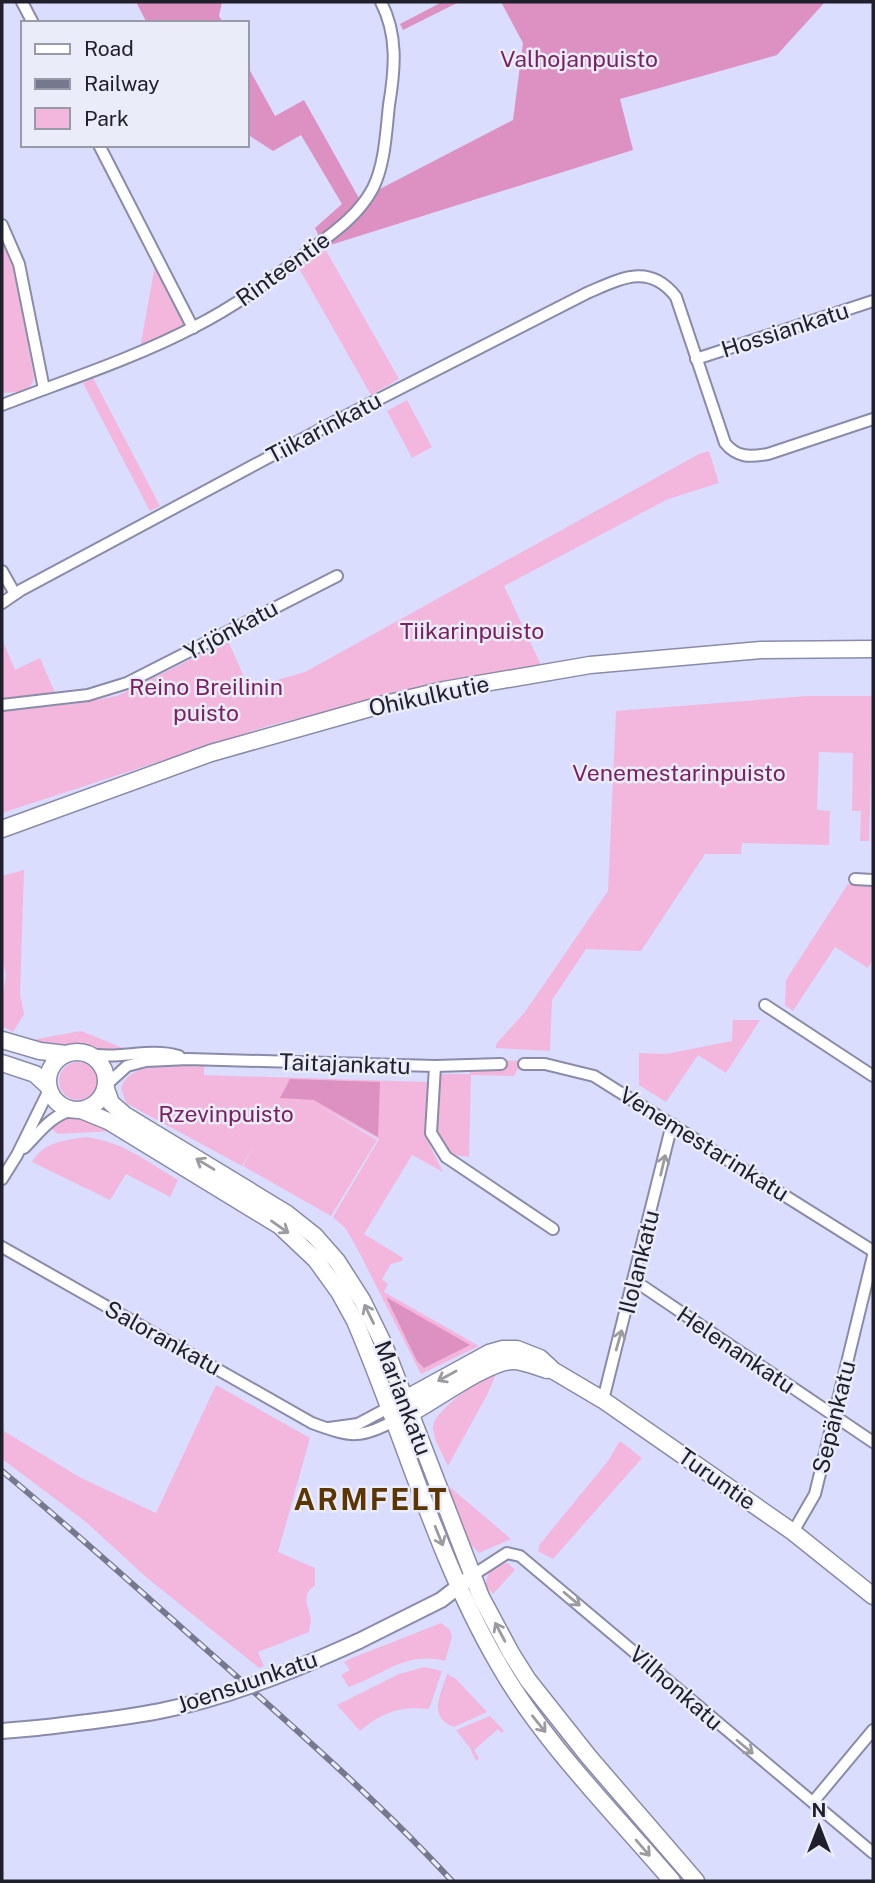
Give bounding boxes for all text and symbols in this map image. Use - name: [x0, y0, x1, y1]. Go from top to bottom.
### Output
- legend: [21, 21, 248, 147]
- text: Road: [84, 36, 134, 61]
- park label: Valhojanpuisto: [500, 45, 658, 72]
- text: Railway: [84, 71, 160, 96]
- text: Park: [84, 106, 129, 131]
- street label: Rinteentie: [231, 226, 335, 312]
- street label: Hossiankatu: [718, 296, 852, 363]
- street label: Tiikarinkatu: [262, 386, 386, 469]
- street label: Yrjönkatu: [179, 594, 282, 665]
- park label: Tiikarinpuisto: [400, 617, 544, 644]
- street label: Ohikulkutie: [366, 670, 492, 721]
- park label: Reino Breilinin puisto: [129, 673, 283, 726]
- park label: Venemestarinpuisto: [572, 759, 786, 786]
- street label: Taitajankatu: [279, 1048, 411, 1079]
- street label: Venemestarinkatu: [615, 1081, 794, 1207]
- park label: Rzevinpuisto: [158, 1100, 294, 1127]
- one-way arrow: [656, 1154, 670, 1177]
- one-way arrow: [195, 1156, 215, 1170]
- street label: Ilolankatu: [613, 1207, 664, 1316]
- one-way arrow: [270, 1220, 289, 1234]
- street label: Salorankatu: [100, 1294, 226, 1381]
- street label: Helenankatu: [672, 1300, 800, 1399]
- one-way arrow: [361, 1304, 375, 1325]
- one-way arrow: [613, 1330, 626, 1352]
- street label: Mariankatu: [369, 1337, 438, 1459]
- street label: Sepänkatu: [807, 1358, 861, 1476]
- one-way arrow: [437, 1369, 457, 1383]
- street label: Turuntie: [673, 1442, 761, 1515]
- district label: ARMFELT: [294, 1481, 448, 1517]
- one-way arrow: [433, 1525, 446, 1547]
- one-way arrow: [563, 1591, 581, 1607]
- one-way arrow: [492, 1623, 506, 1643]
- street label: Vilhonkatu: [624, 1640, 728, 1735]
- street label: Joensuunkatu: [173, 1645, 321, 1718]
- one-way arrow: [531, 1714, 547, 1732]
- one-way arrow: [736, 1739, 754, 1755]
- north arrow: [784, 1792, 854, 1862]
- text: N: [812, 1799, 826, 1821]
- one-way arrow: [635, 1839, 651, 1857]

